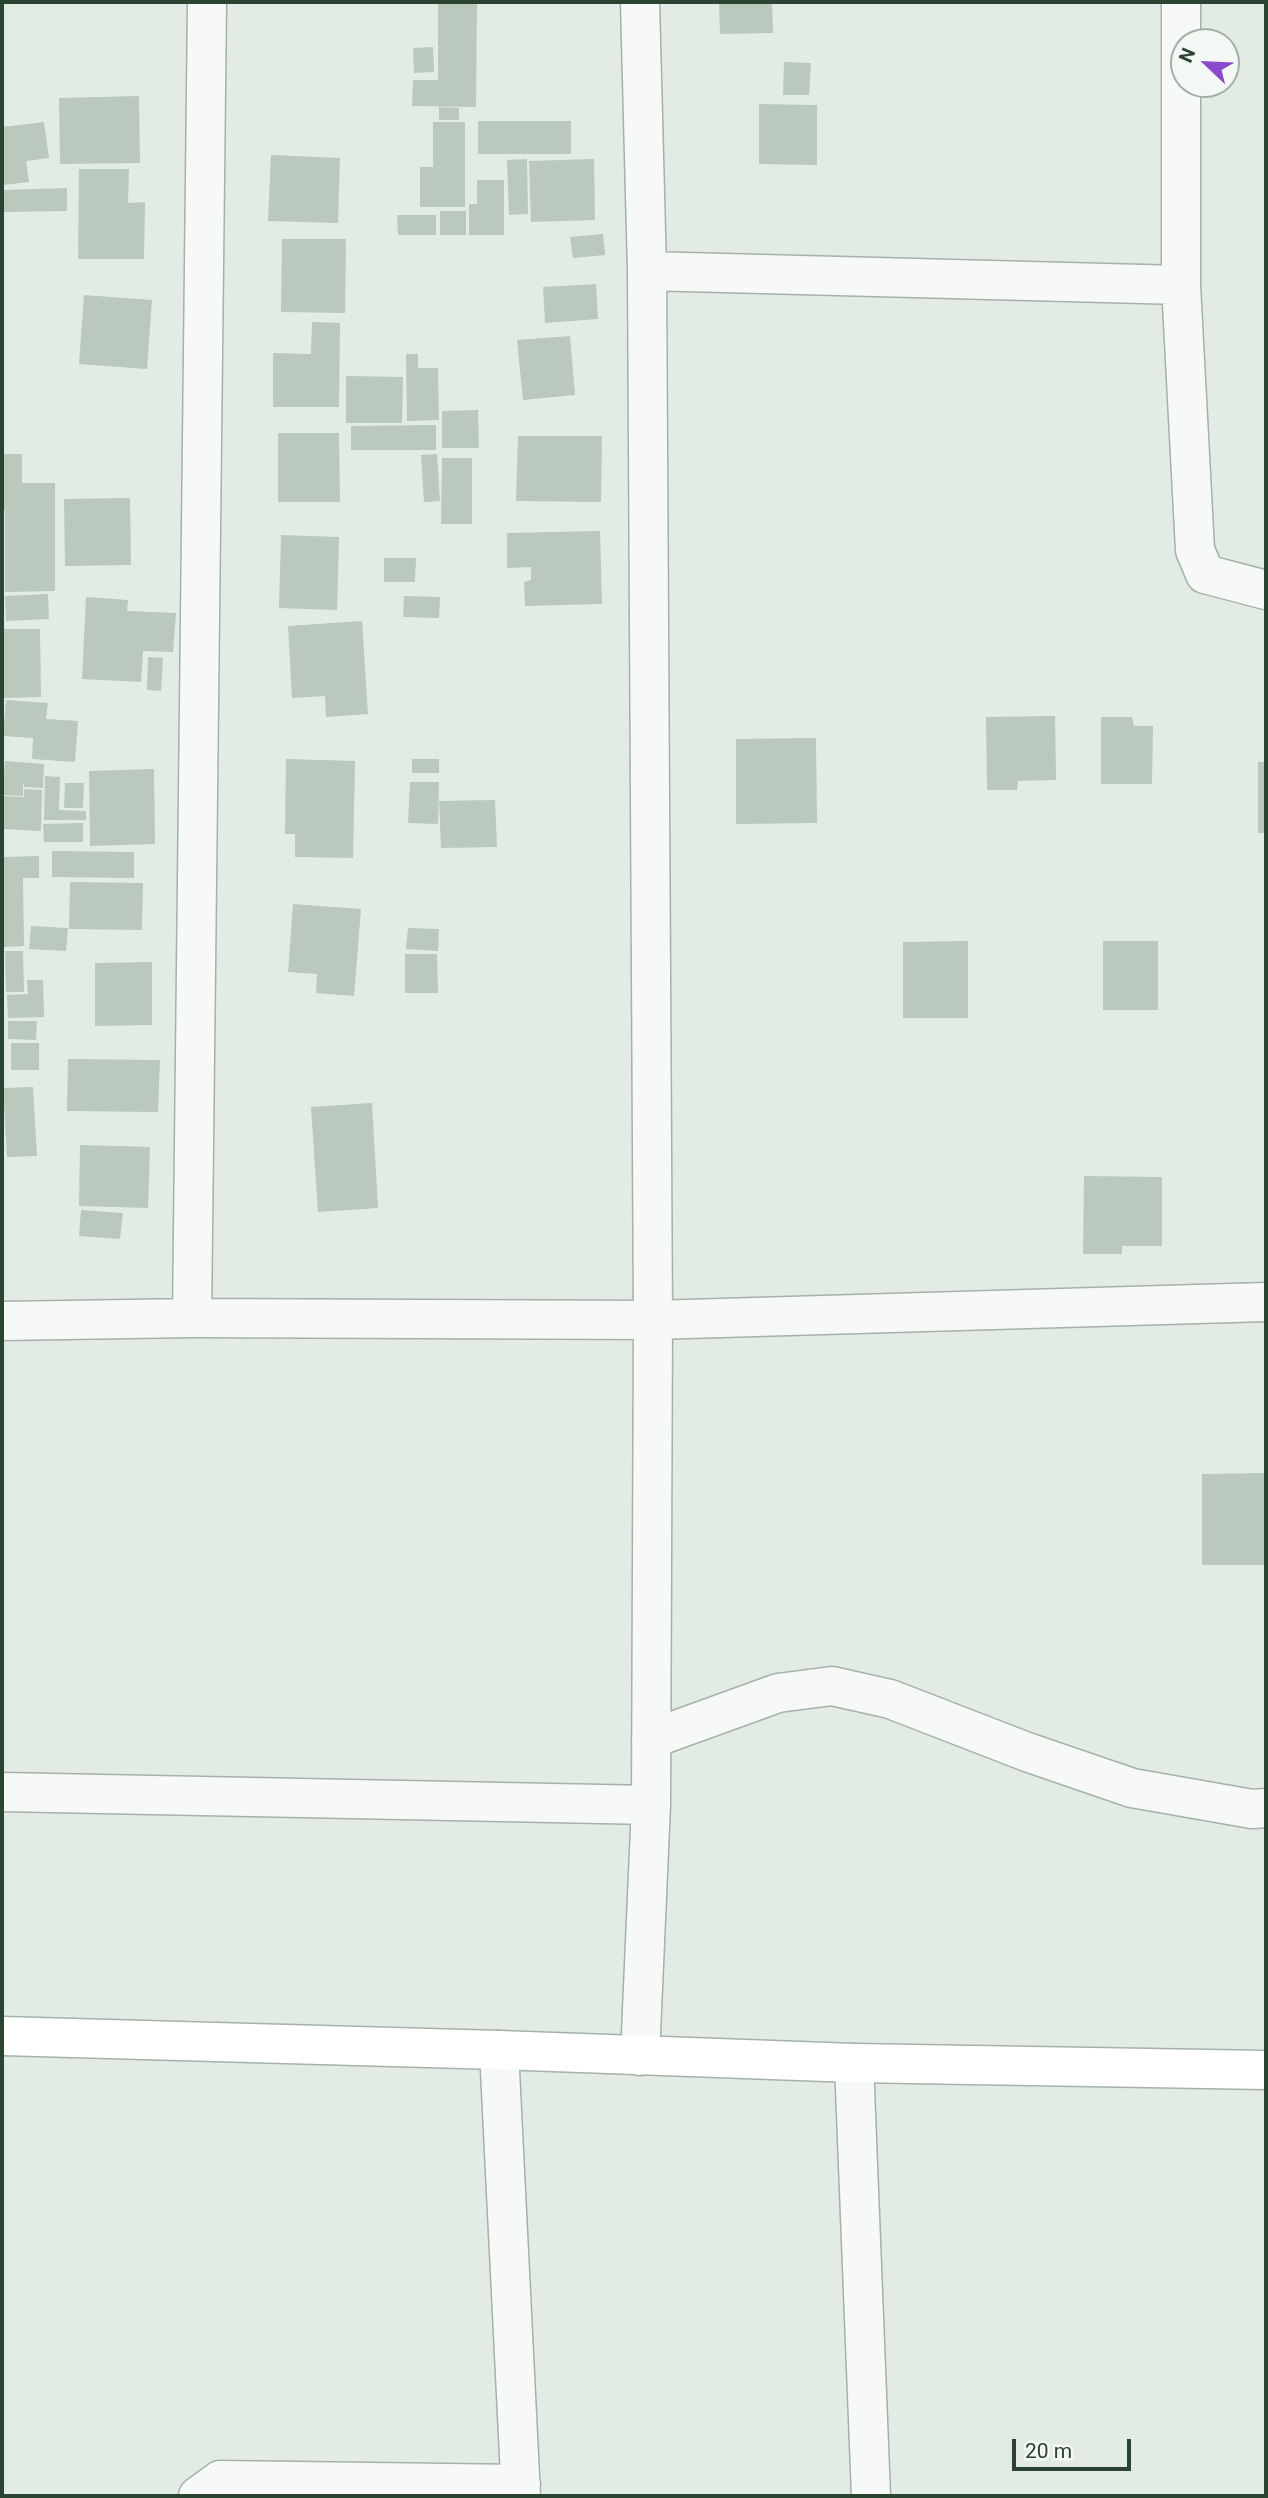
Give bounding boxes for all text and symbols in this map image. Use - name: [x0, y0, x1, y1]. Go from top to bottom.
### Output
- north arrow: [1170, 28, 1240, 98]
- text: N: [1174, 45, 1200, 66]
- scale bar: [1016, 2424, 1135, 2468]
- text: 20 m: [1025, 2439, 1072, 2463]

